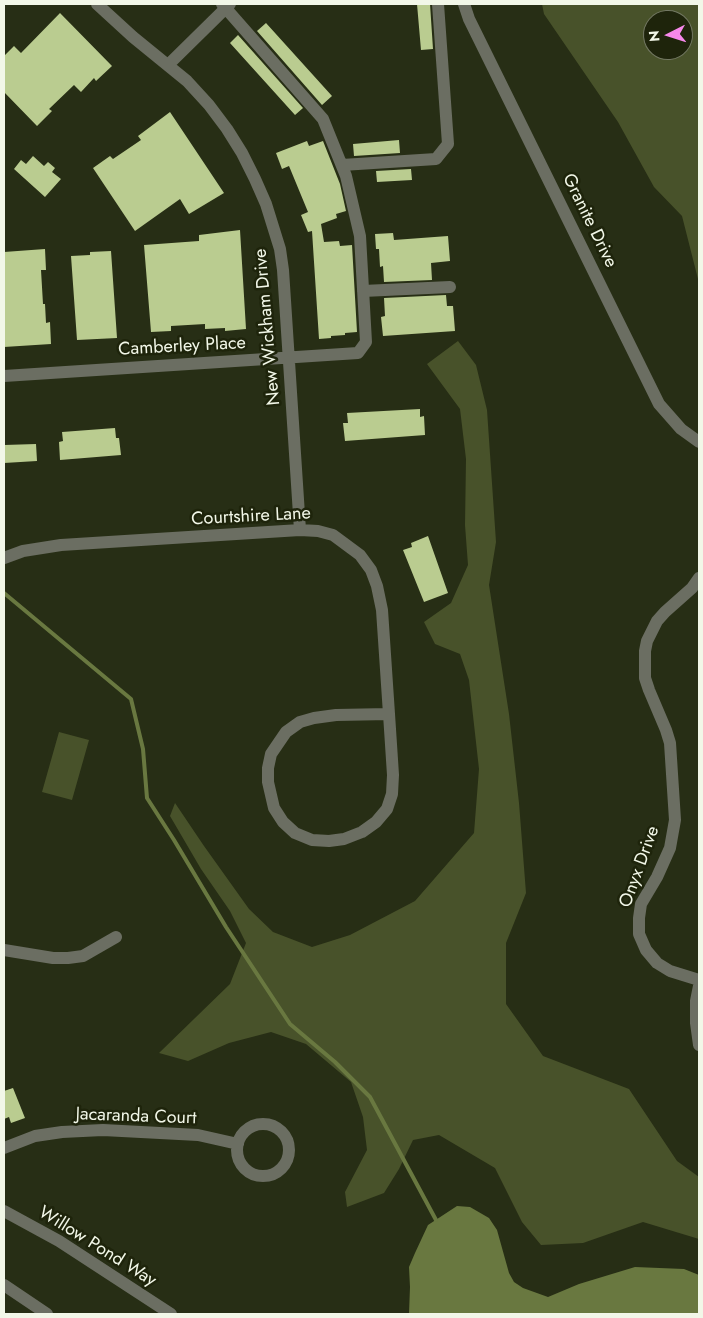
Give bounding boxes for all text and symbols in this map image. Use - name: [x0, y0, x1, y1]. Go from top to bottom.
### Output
- north arrow: [643, 10, 693, 60]
- text: N: [644, 30, 665, 43]
- street label: Granite Drive: [557, 170, 621, 272]
- street label: New Wickham Drive: [250, 248, 286, 406]
- street label: Camberley Place: [118, 333, 246, 361]
- street label: Courtshire Lane: [191, 503, 311, 531]
- street label: Onyx Drive: [615, 823, 665, 911]
- street label: Jacaranda Court: [75, 1104, 197, 1130]
- street label: Willow Pond Way: [34, 1202, 160, 1292]

